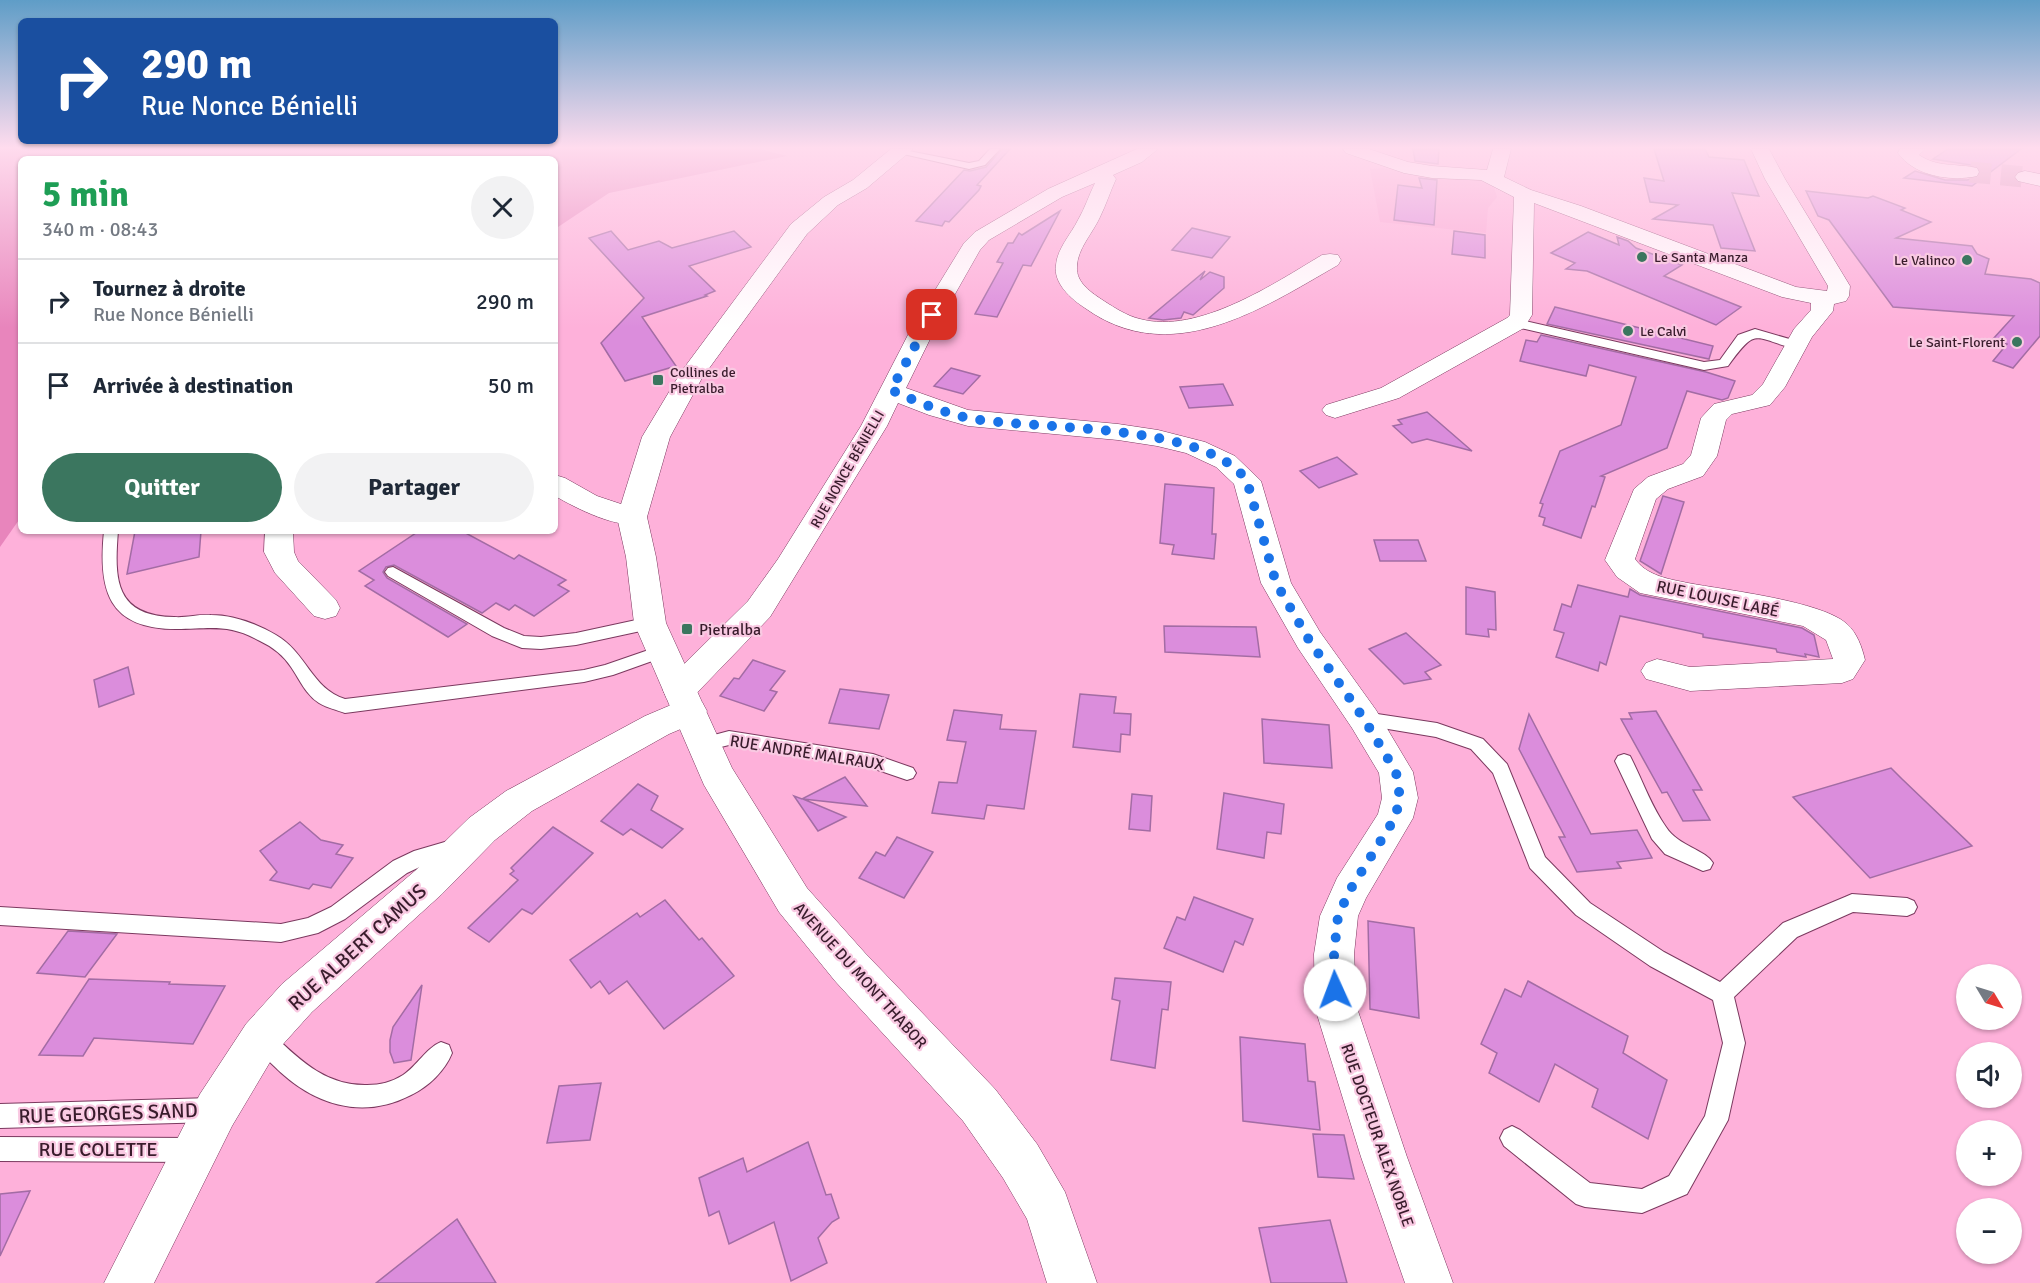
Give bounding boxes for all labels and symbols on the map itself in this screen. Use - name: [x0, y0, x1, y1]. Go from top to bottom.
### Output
- place label: Le Santa Manza: [1654, 249, 1748, 266]
- marker: Le Santa Manza: [1635, 250, 1649, 264]
- place label: Le Valinco: [1894, 252, 1955, 269]
- marker: Le Valinco: [1960, 253, 1974, 267]
- pin: [906, 289, 957, 340]
- place label: Le Calvi: [1640, 323, 1686, 340]
- marker: Le Calvi: [1621, 324, 1635, 338]
- place label: Le Saint-Florent: [1909, 334, 2005, 351]
- marker: Le Saint-Florent: [2010, 335, 2024, 349]
- place label: Collines de Pietralba: [670, 364, 736, 397]
- marker: Collines de Pietralba: [651, 373, 665, 387]
- street label: RUE NONCE BÉNIELLI: [807, 408, 888, 531]
- street label: RUE LOUISE LABÉ: [1655, 576, 1781, 622]
- place label: Pietralba: [699, 620, 761, 640]
- marker: Pietralba: [680, 622, 694, 636]
- street label: RUE ANDRÉ MALRAUX: [728, 731, 886, 775]
- street label: RUE ALBERT CAMUS: [283, 879, 432, 1016]
- street label: AVENUE DU MONT THABOR: [789, 898, 931, 1053]
- position arrow: [1303, 958, 1367, 1022]
- north arrow: [1956, 964, 2022, 1030]
- street label: RUE DOCTEUR ALEX NOBLE: [1336, 1041, 1418, 1229]
- street label: RUE GEORGES SAND: [18, 1098, 198, 1129]
- street label: RUE COLETTE: [38, 1137, 158, 1162]

